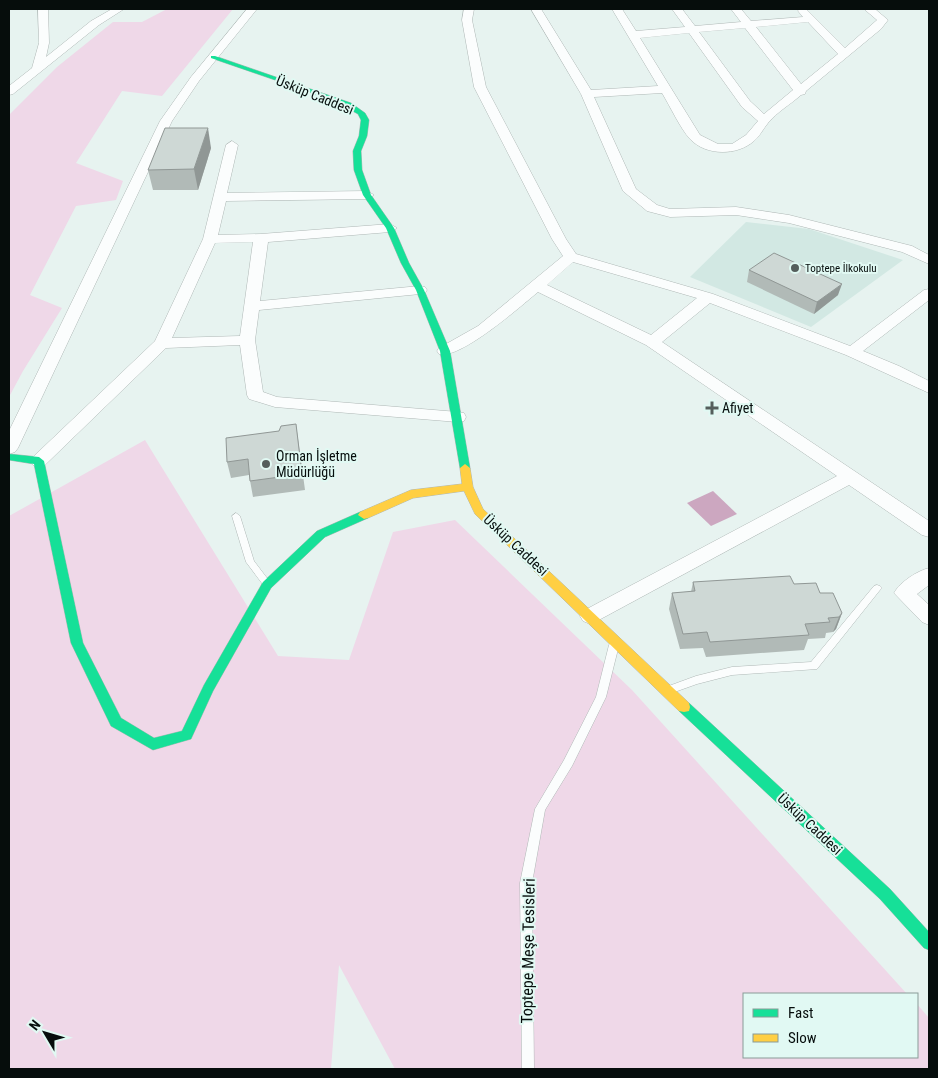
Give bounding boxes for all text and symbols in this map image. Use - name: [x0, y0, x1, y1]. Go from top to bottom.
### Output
- street label: Üsküp Caddesi: [274, 72, 356, 118]
- marker: Toptepe İlkokulu: [789, 262, 801, 274]
- place label: Toptepe İlkokulu: [805, 262, 877, 275]
- place label: Afiyet: [722, 400, 753, 416]
- marker: Afiyet: [706, 402, 718, 414]
- place label: Orman İşletme Müdürlüğü: [276, 448, 357, 480]
- marker: Orman İşletme Müdürlüğü: [260, 458, 272, 470]
- street label: Üsküp Caddesi: [481, 511, 551, 579]
- street label: Üsküp Caddesi: [775, 790, 845, 858]
- street label: Toptepe Meşe Tesisleri: [517, 878, 539, 1024]
- legend: [743, 993, 918, 1058]
- text: Fast: [788, 1004, 813, 1022]
- north arrow: [20, 1008, 70, 1058]
- text: N: [26, 1017, 44, 1033]
- text: Slow: [788, 1029, 817, 1047]

